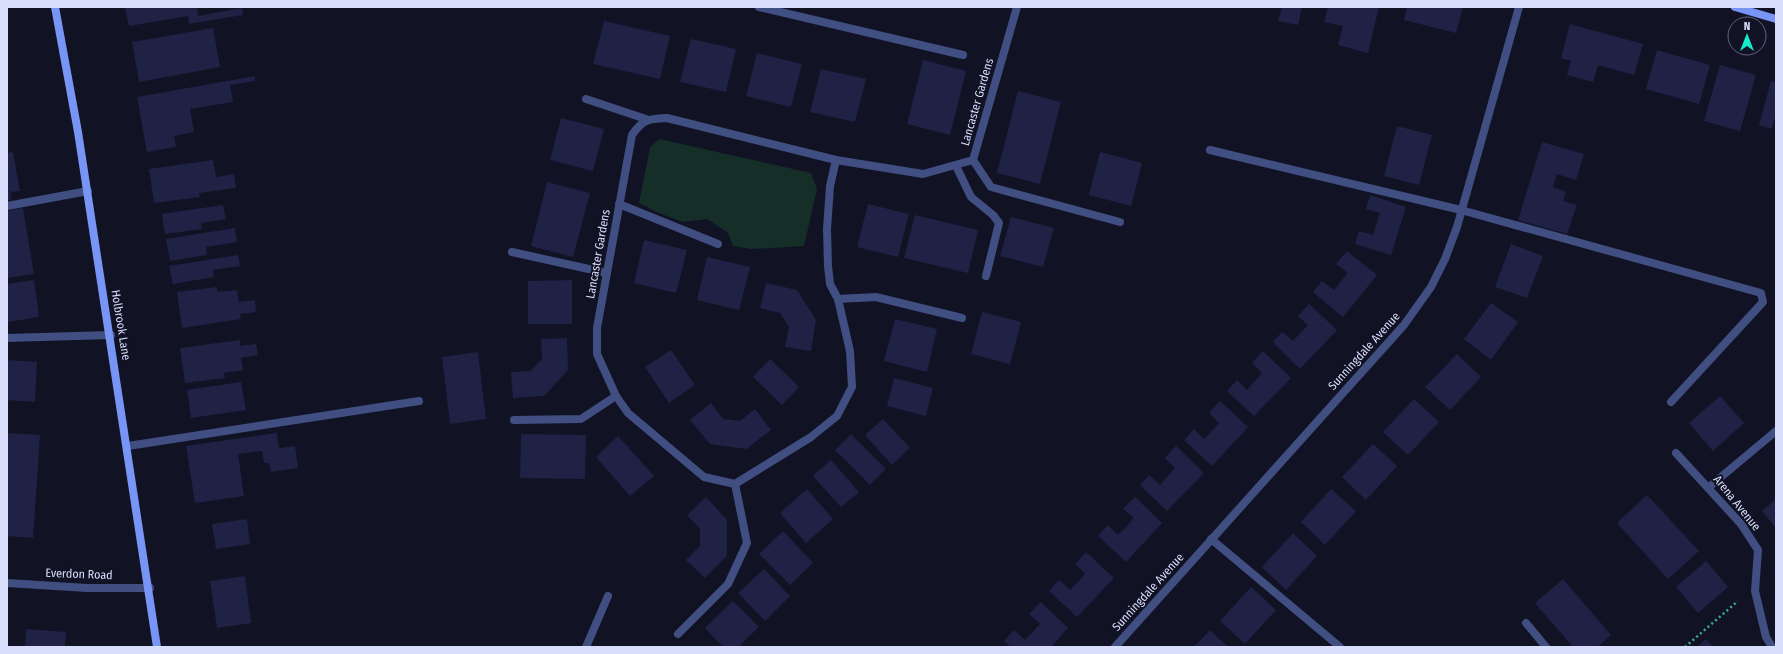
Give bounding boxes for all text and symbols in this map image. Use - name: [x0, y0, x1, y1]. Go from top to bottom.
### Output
- north arrow: [1727, 16, 1767, 56]
- text: N: [1744, 20, 1750, 33]
- street label: Lancaster Gardens: [958, 57, 996, 147]
- street label: Lancaster Gardens: [583, 208, 613, 300]
- street label: Holbrook Lane: [109, 289, 134, 361]
- street label: Sunningdale Avenue: [1325, 309, 1403, 393]
- street label: Arena Avenue: [1710, 472, 1764, 534]
- street label: Sunningdale Avenue: [1109, 550, 1187, 634]
- street label: Everdon Road: [45, 566, 113, 582]

